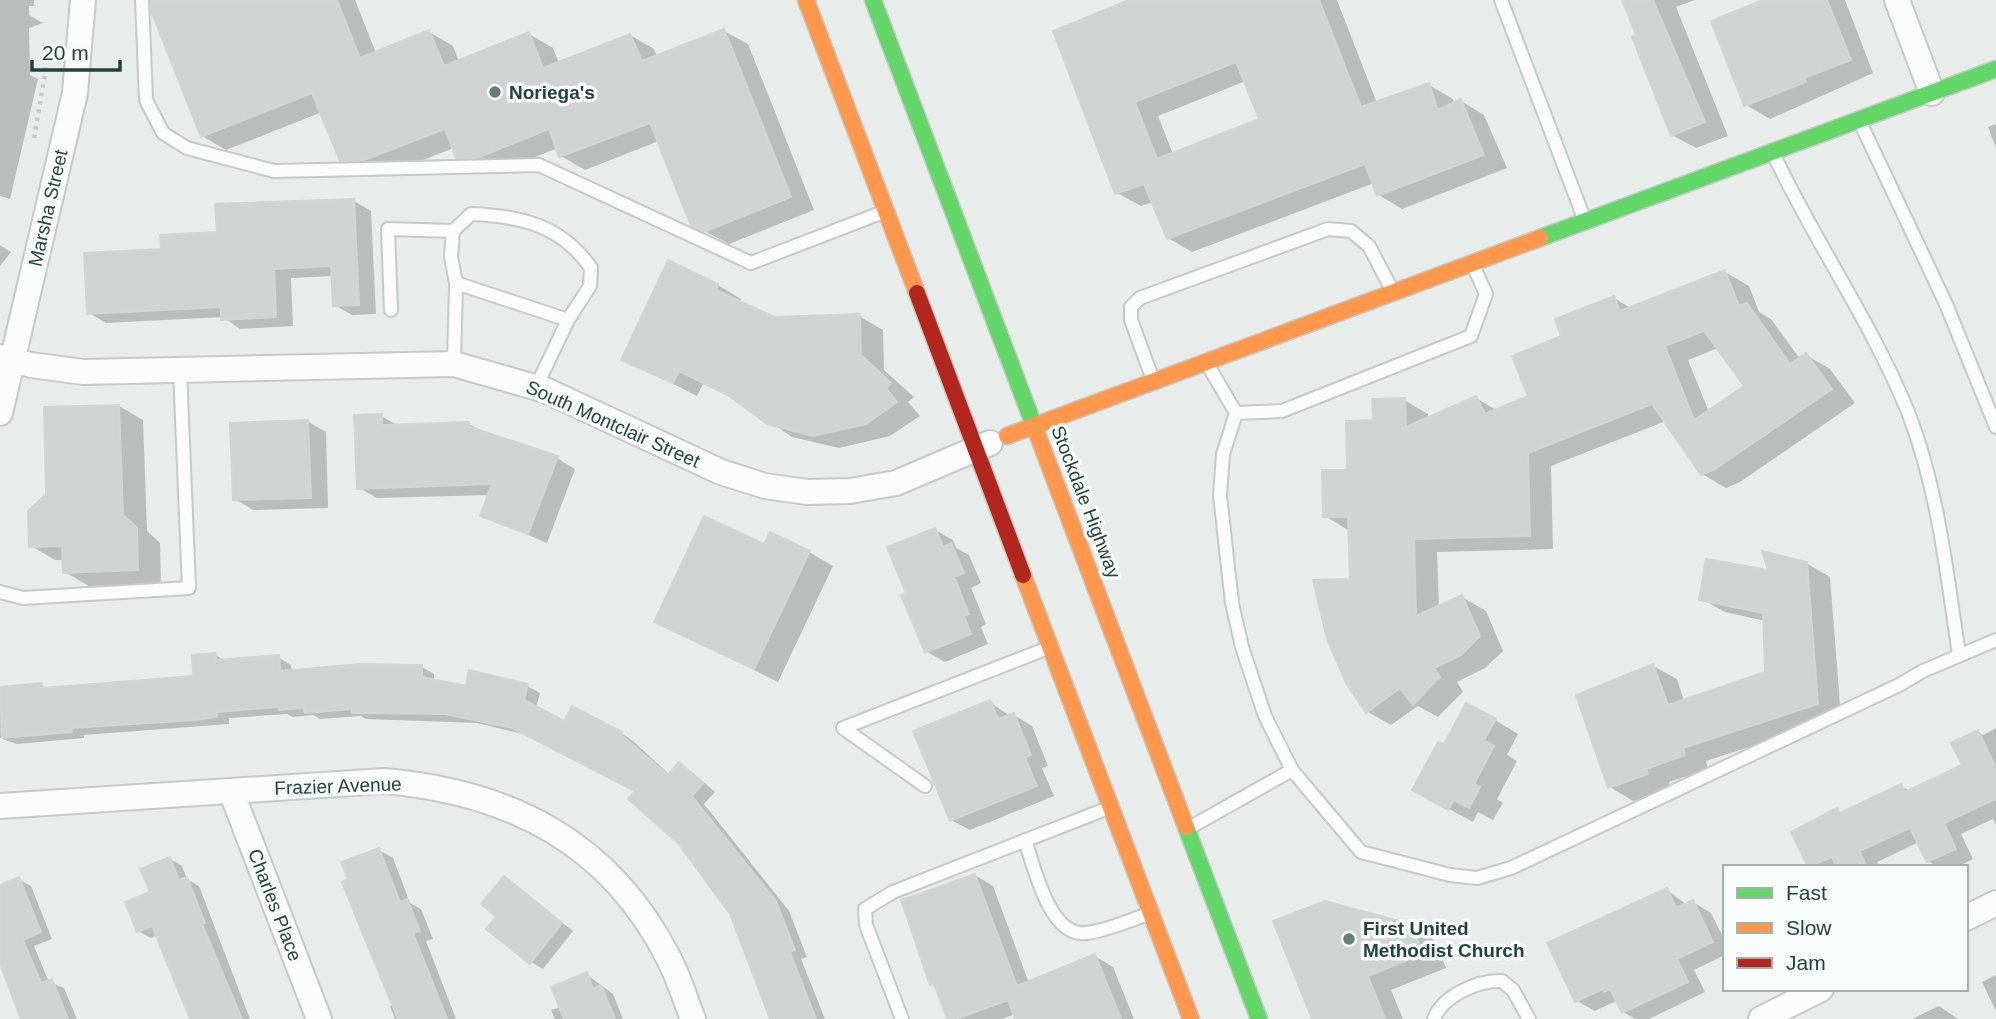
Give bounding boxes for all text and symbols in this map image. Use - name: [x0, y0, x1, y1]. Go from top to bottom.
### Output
- scale bar: [32, 28, 119, 72]
- text: 20 m: [42, 41, 89, 64]
- place label: Noriega's: [509, 82, 595, 103]
- marker: Noriega's: [487, 84, 503, 100]
- street label: Marsha Street: [24, 147, 72, 268]
- street label: South Montclair Street: [523, 376, 704, 472]
- street label: Stockdale Highway: [1047, 423, 1125, 582]
- street label: Frazier Avenue: [274, 773, 402, 799]
- street label: Charles Place: [244, 846, 306, 964]
- legend: [1723, 865, 1968, 991]
- text: Fast: [1786, 881, 1827, 904]
- text: Slow: [1786, 916, 1832, 939]
- place label: First United Methodist Church: [1363, 918, 1525, 961]
- marker: First United Methodist Church: [1341, 931, 1357, 947]
- text: Jam: [1786, 951, 1826, 974]

